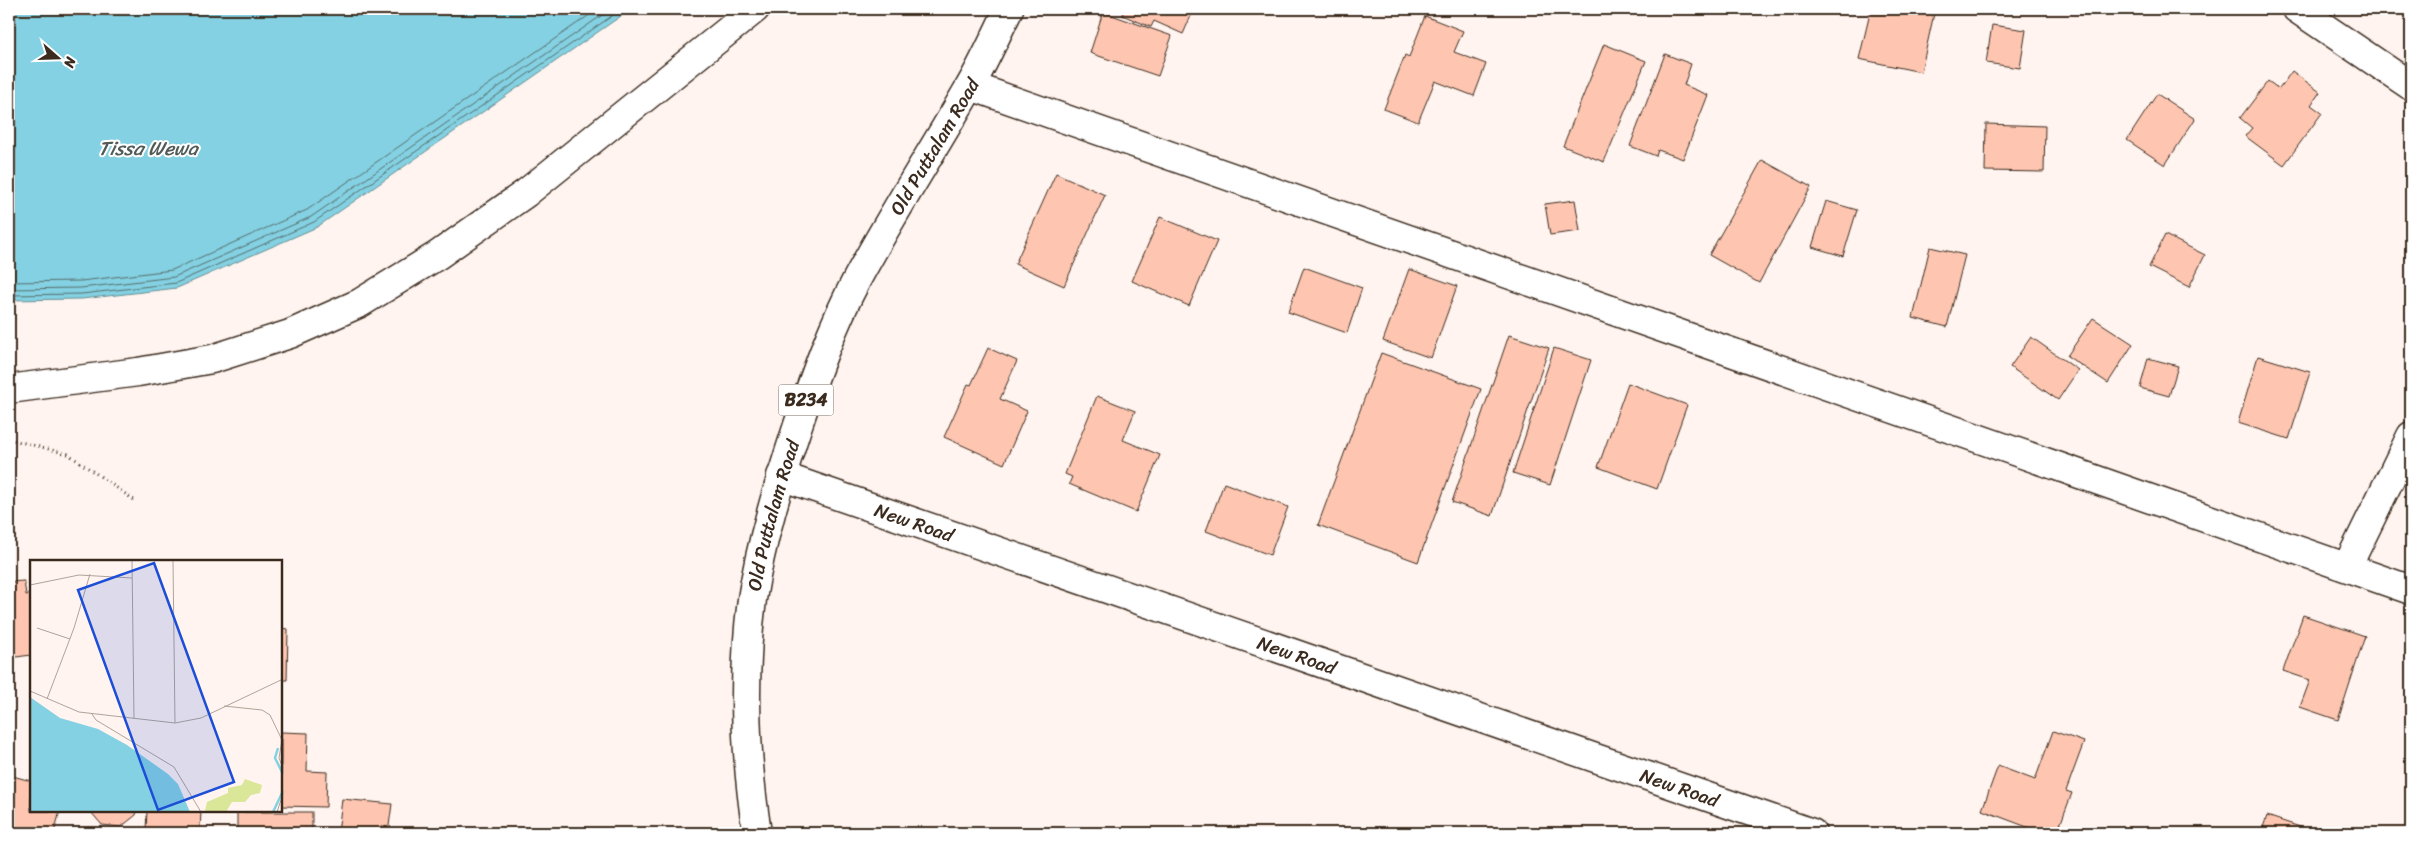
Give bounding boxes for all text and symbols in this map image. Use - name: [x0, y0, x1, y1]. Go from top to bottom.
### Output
- north arrow: [32, 32, 82, 82]
- text: N: [56, 53, 83, 71]
- street label: Old Puttalam Road: [880, 71, 989, 221]
- water label: Tissa Wewa: [98, 131, 200, 166]
- road number: B234: [778, 384, 834, 416]
- street label: Old Puttalam Road: [737, 435, 809, 593]
- street label: New Road: [870, 493, 959, 551]
- inset map: [30, 560, 282, 812]
- street label: New Road: [1253, 626, 1342, 684]
- street label: New Road: [1636, 758, 1725, 816]

